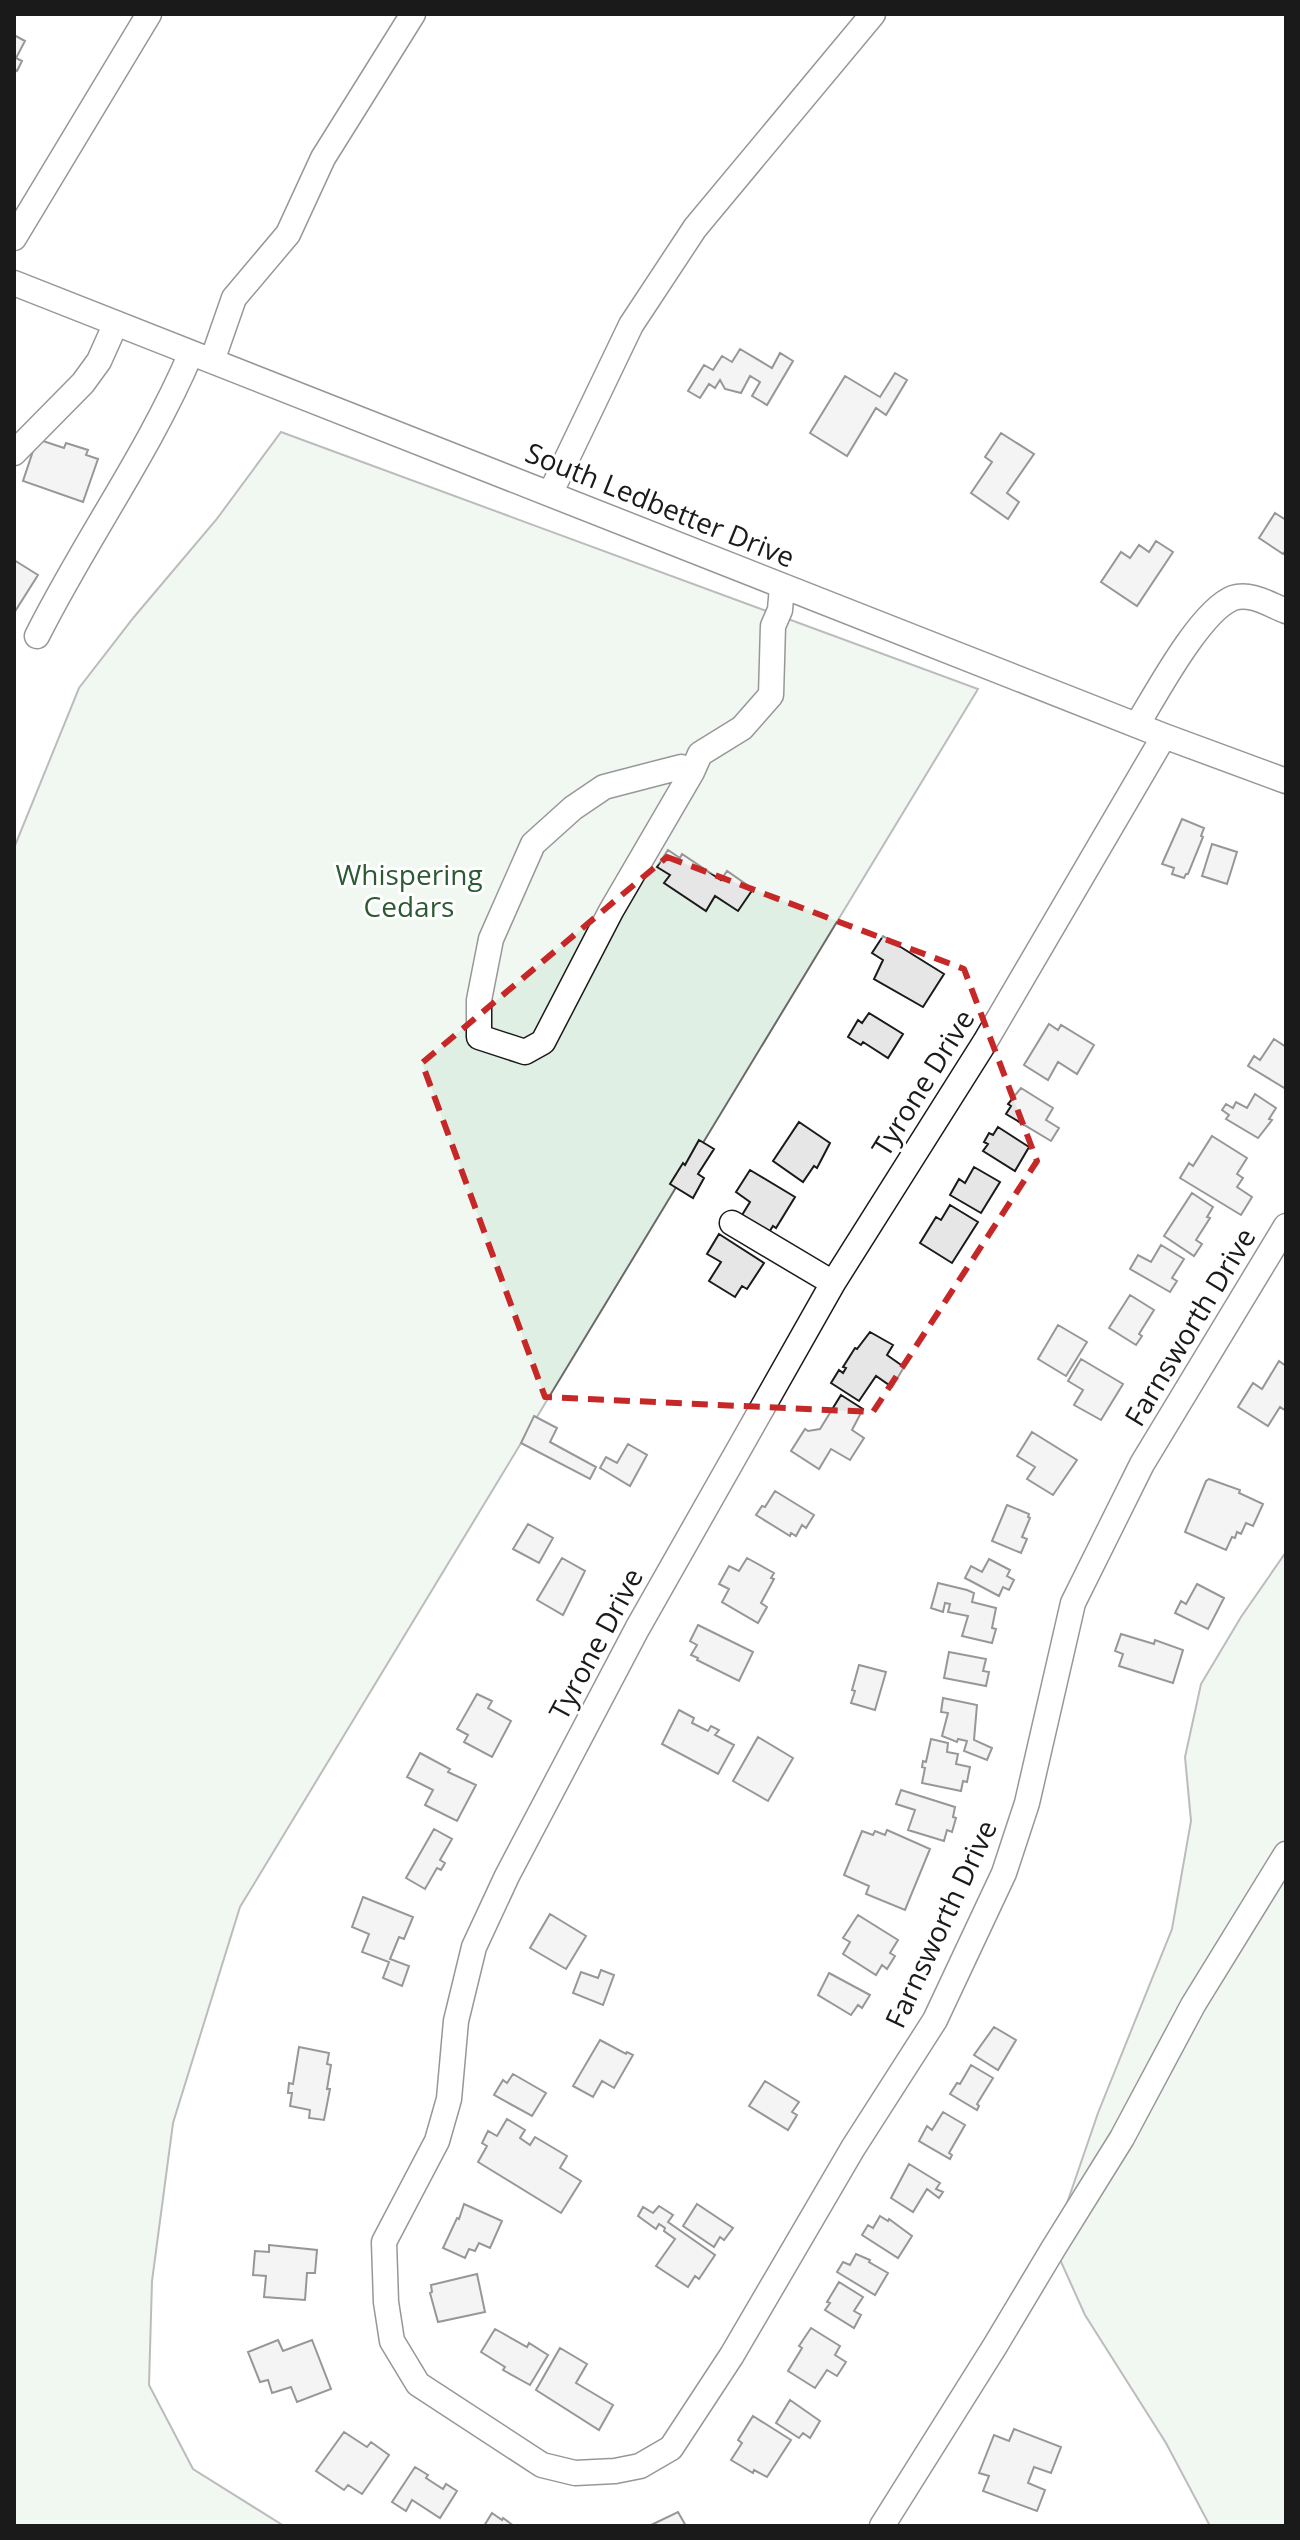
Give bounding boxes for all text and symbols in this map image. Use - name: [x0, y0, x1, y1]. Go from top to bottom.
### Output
- street label: South Ledbetter Drive: [520, 433, 801, 575]
- park label: Whispering Cedars: [335, 855, 483, 925]
- street label: Tyrone Drive: [862, 1002, 982, 1163]
- street label: Farnsworth Drive: [1115, 1220, 1263, 1433]
- street label: Tyrone Drive: [539, 1561, 651, 1726]
- street label: Farnsworth Drive: [875, 1814, 1005, 2034]

